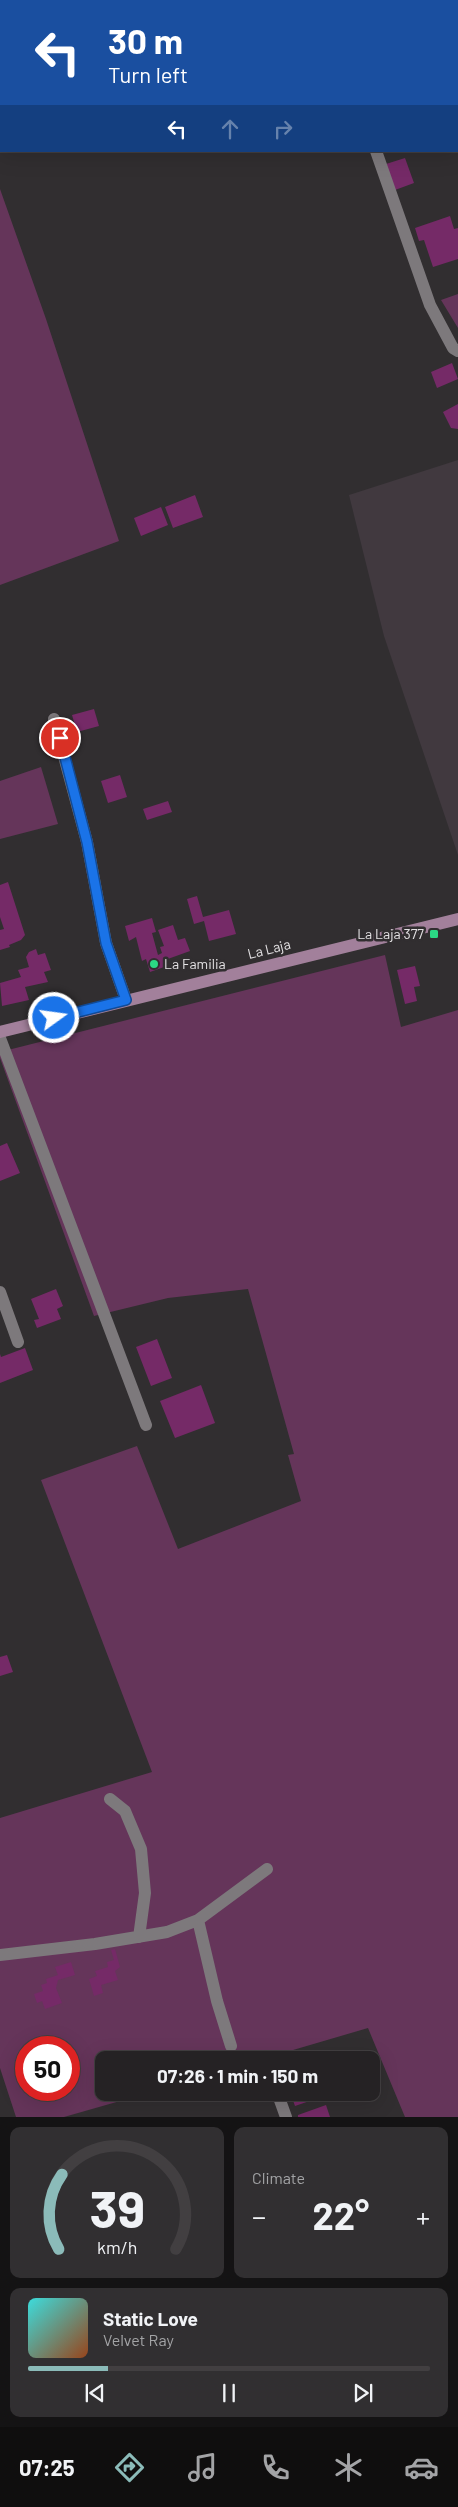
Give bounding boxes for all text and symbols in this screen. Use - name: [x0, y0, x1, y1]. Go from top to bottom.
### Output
- text: 30 m: [108, 19, 183, 61]
- icon: left: [25, 20, 90, 85]
- text: Turn left: [108, 61, 188, 87]
- icon: left: [163, 115, 191, 143]
- icon: ahead: [216, 115, 244, 143]
- icon: right: [269, 115, 297, 143]
- pin: [39, 717, 81, 759]
- icon: arrive: [46, 724, 74, 752]
- place label: La Laja 377: [357, 925, 424, 942]
- marker: La Laja 377: [428, 928, 440, 940]
- street label: La Laja: [246, 935, 292, 962]
- place label: La Familia: [164, 955, 226, 972]
- marker: La Familia: [148, 958, 160, 970]
- position arrow: [27, 991, 79, 1043]
- speed limit sign: 50: [15, 2036, 80, 2101]
- text: 07:26 · 1 min · 150 m: [157, 2064, 318, 2087]
- text: Climate: [252, 2168, 305, 2187]
- text: 39: [89, 2176, 145, 2238]
- text: 22°: [313, 2192, 369, 2238]
- text: −: [252, 2199, 266, 2233]
- text: +: [416, 2199, 430, 2233]
- text: km/h: [97, 2236, 137, 2258]
- text: Static Love: [103, 2307, 198, 2330]
- text: Velvet Ray: [103, 2330, 174, 2349]
- icon: previous: [81, 2379, 109, 2407]
- icon: pause: [215, 2379, 243, 2407]
- icon: next: [349, 2379, 377, 2407]
- icon: directions: [112, 2450, 147, 2485]
- icon: music: [185, 2450, 220, 2485]
- icon: phone: [258, 2450, 293, 2485]
- icon: climate: [331, 2450, 366, 2485]
- icon: car: [404, 2450, 439, 2485]
- text: 07:25: [19, 2454, 75, 2480]

